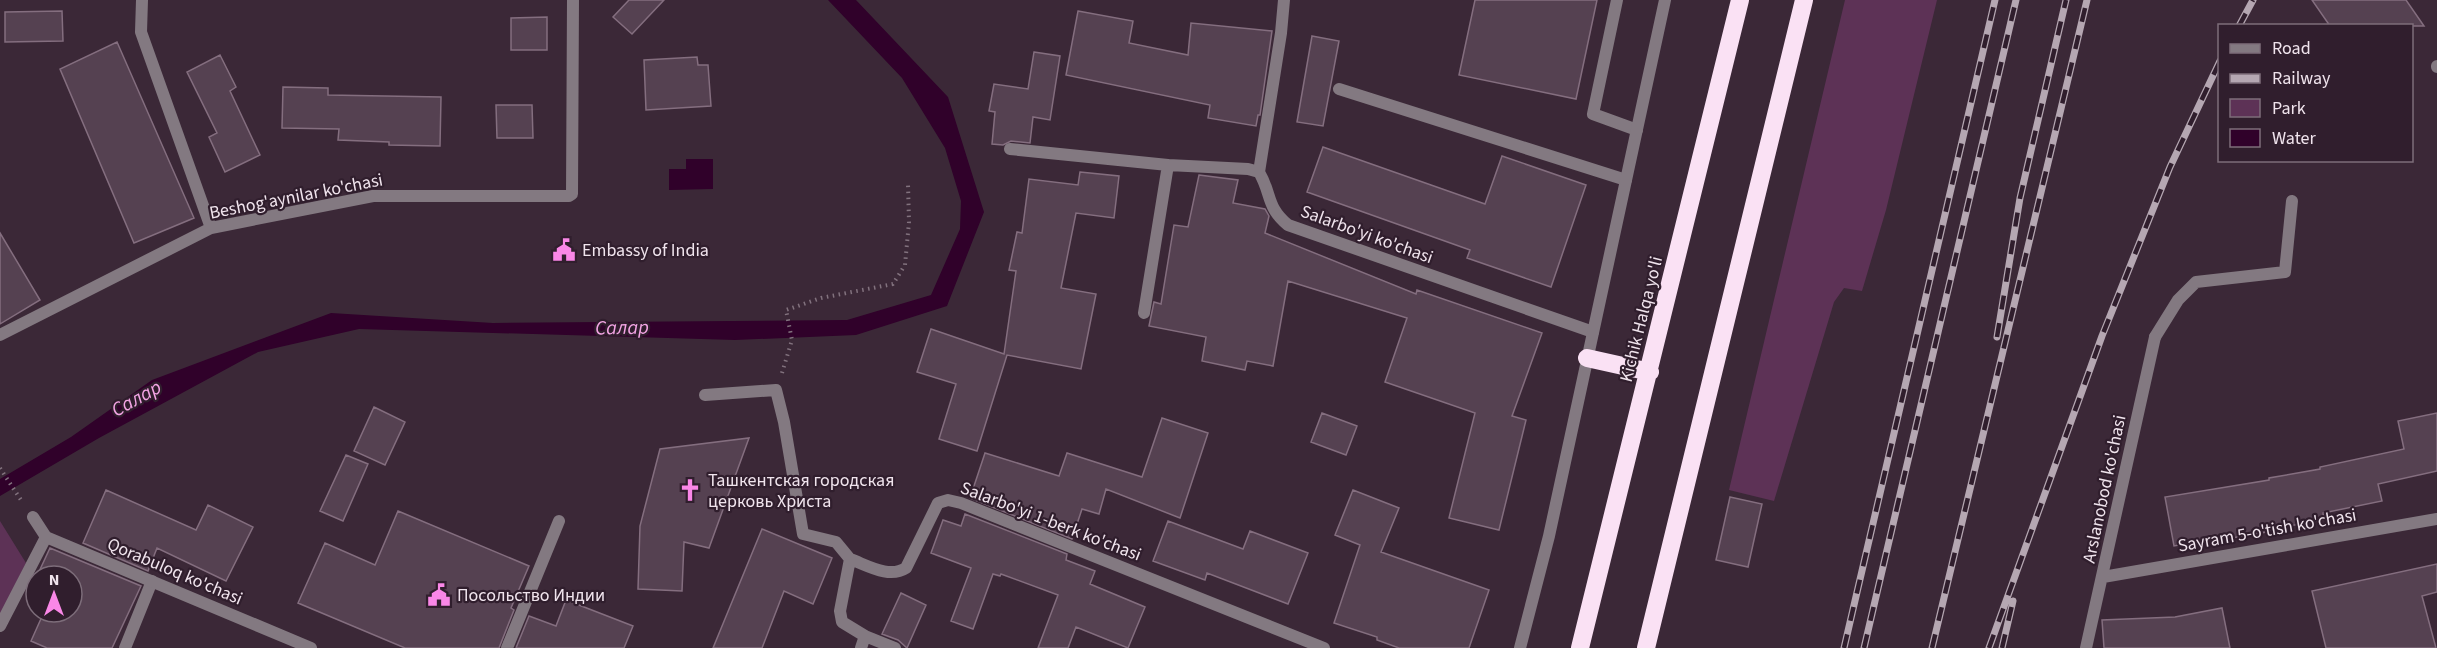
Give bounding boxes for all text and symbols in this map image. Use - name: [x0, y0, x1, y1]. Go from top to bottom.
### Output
- legend: [2218, 24, 2413, 162]
- text: Road: [2272, 36, 2311, 61]
- text: Railway: [2272, 66, 2331, 91]
- text: Park: [2272, 96, 2306, 121]
- text: Water: [2272, 126, 2316, 151]
- street label: Beshog'aynilar ko'chasi: [207, 167, 385, 226]
- street label: Salarbo'yi ko'chasi: [1297, 199, 1437, 270]
- public building icon: Embassy of India: [551, 237, 577, 263]
- place label: Embassy of India: [582, 238, 709, 263]
- street label: Kichik Halqa yo'li: [1614, 254, 1669, 385]
- water label: Салар: [595, 314, 649, 342]
- water label: Салар: [106, 374, 167, 424]
- street label: Arslanobod ko'chasi: [2077, 413, 2132, 565]
- place label: Ташкентская городская церковь Христа: [708, 468, 894, 514]
- street label: Salarbo'yi 1-berk ko'chasi: [957, 475, 1145, 567]
- church icon: Ташкентская городская церковь Христа: [677, 477, 703, 503]
- street label: Sayram 5-o'tish ko'chasi: [2176, 502, 2358, 559]
- street label: Qorabuloq ko'chasi: [103, 532, 246, 611]
- north arrow: [24, 564, 84, 624]
- text: N: [49, 569, 59, 591]
- public building icon: Посольство Индии: [426, 582, 452, 608]
- place label: Посольство Индии: [457, 583, 605, 608]

